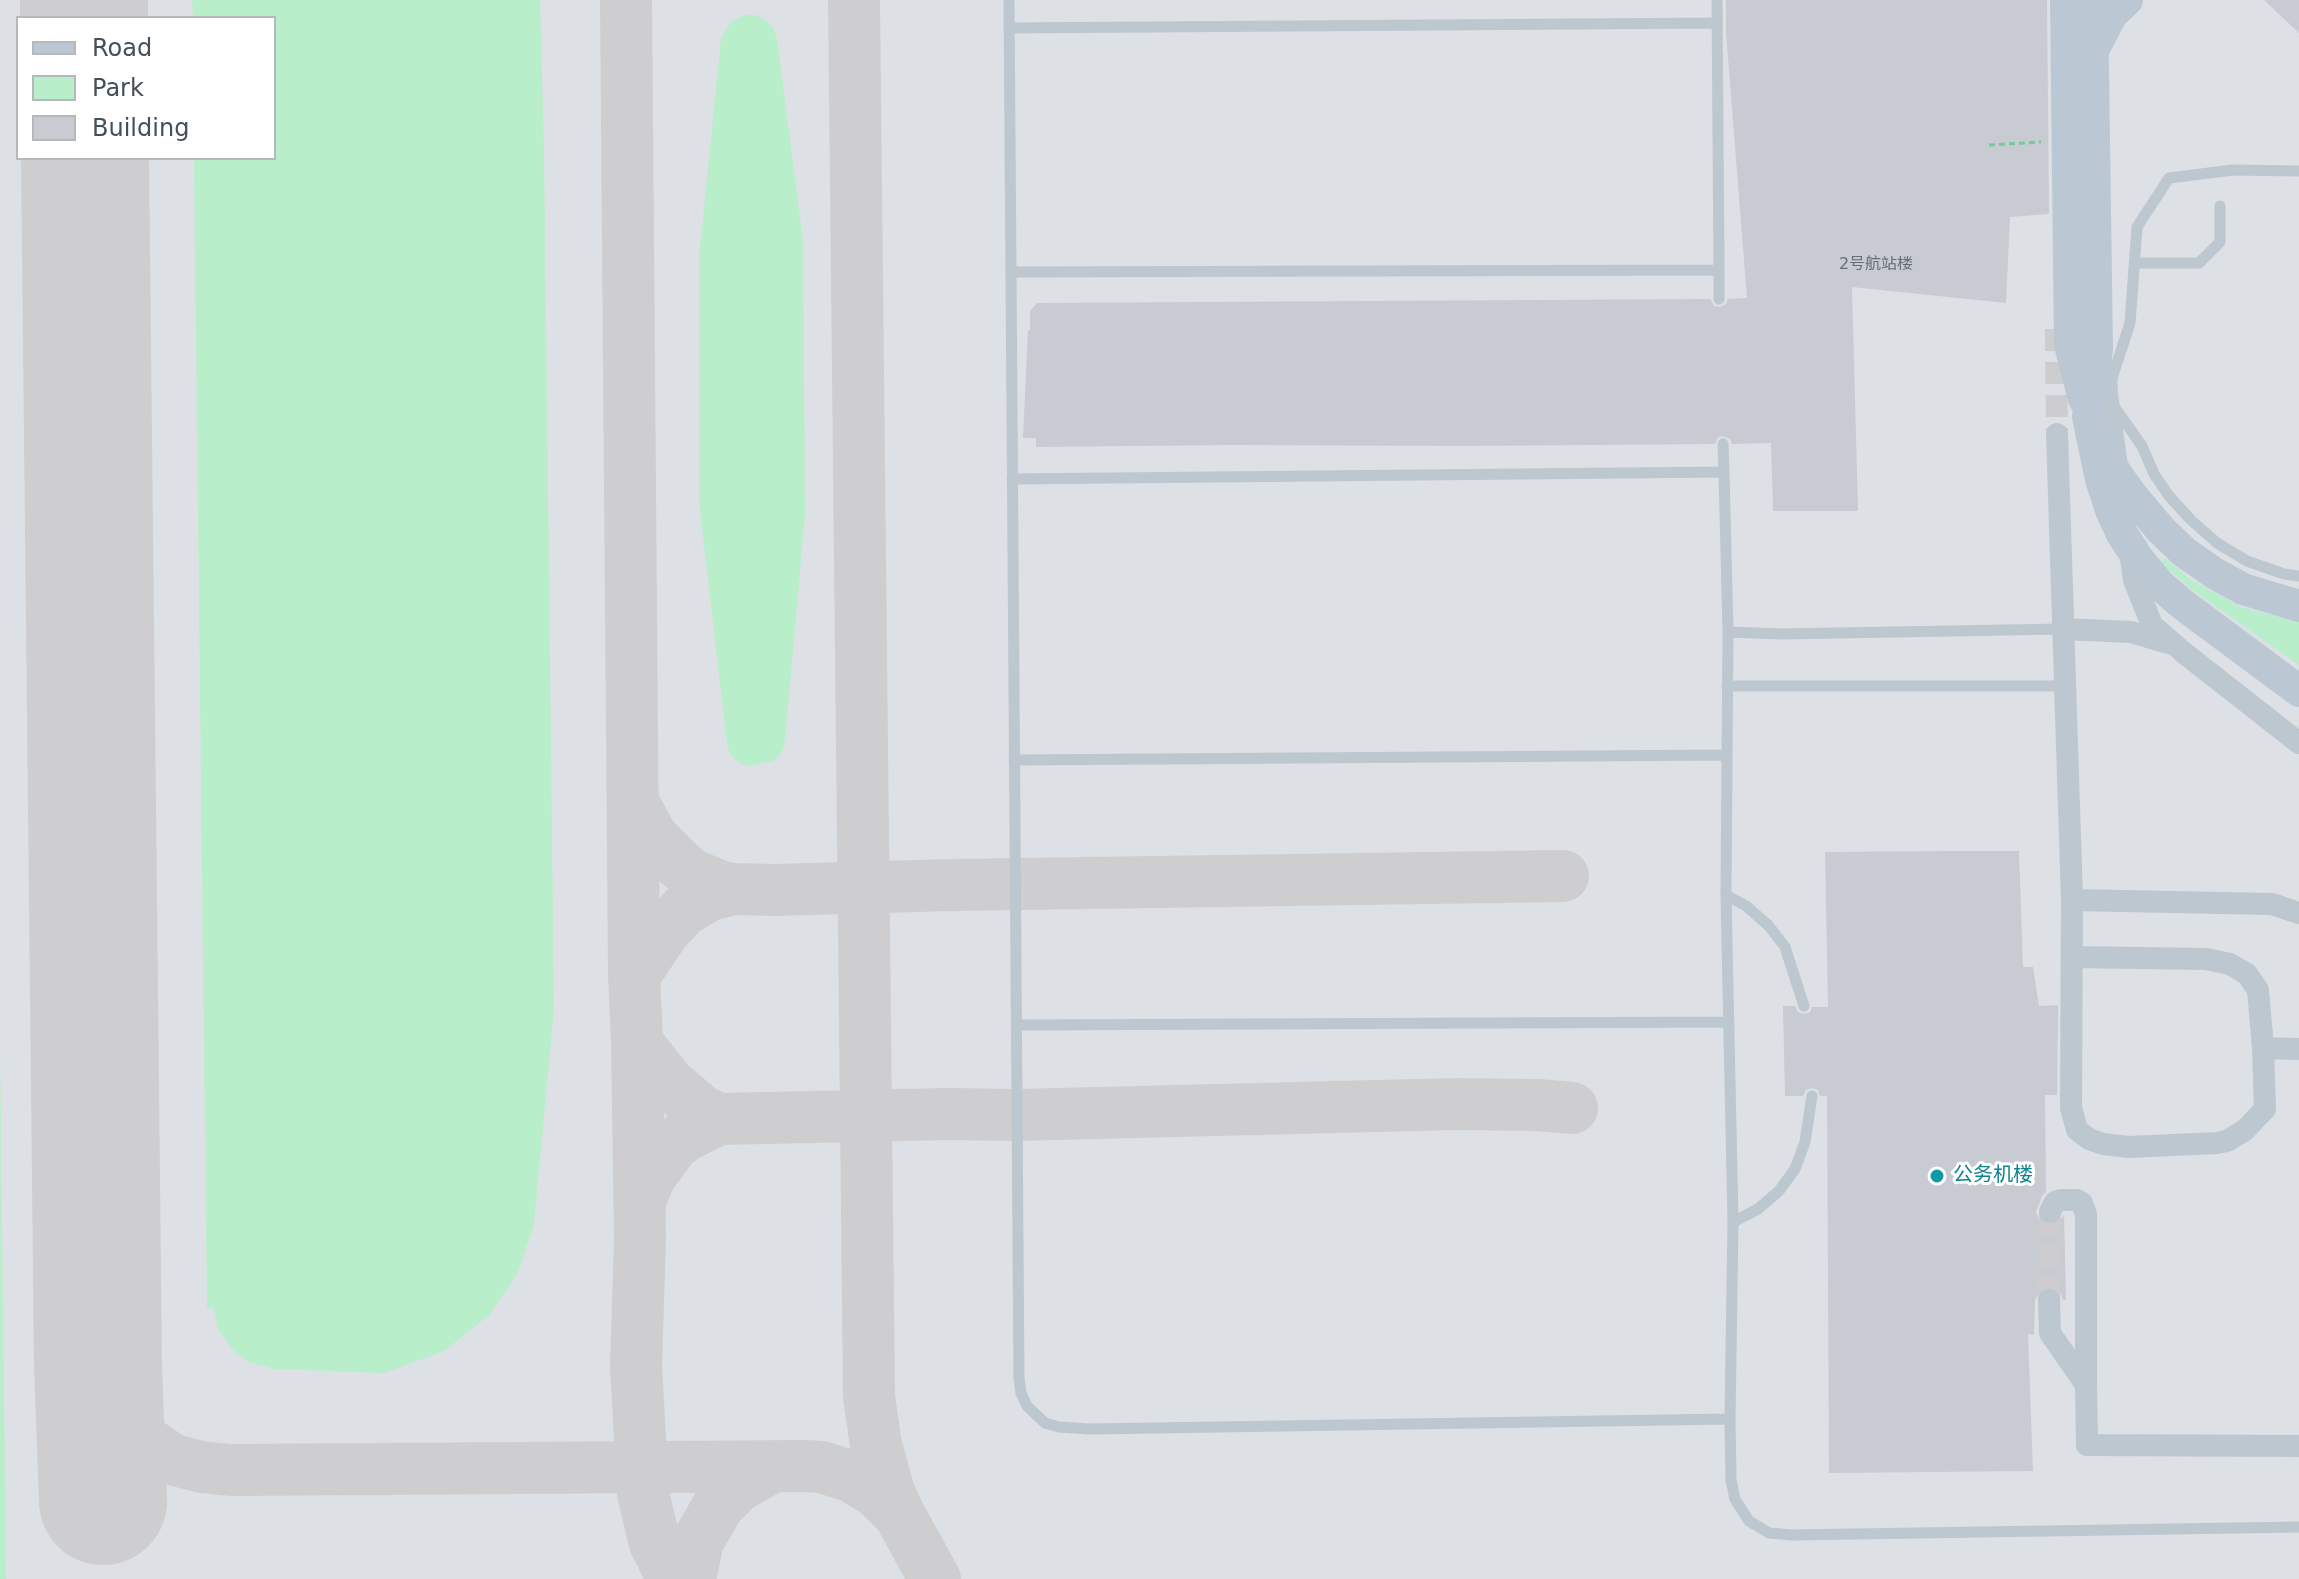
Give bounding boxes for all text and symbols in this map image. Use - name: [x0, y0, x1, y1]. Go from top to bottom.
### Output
- legend: [16, 16, 276, 160]
- text: Road: [92, 34, 152, 62]
- text: Park: [92, 74, 144, 102]
- text: Building: [92, 114, 189, 142]
- house number: 2号航站楼: [1839, 255, 1913, 275]
- place label: 公务机楼: [1953, 1164, 2033, 1188]
- marker: 公务机楼: [1928, 1167, 1946, 1185]

